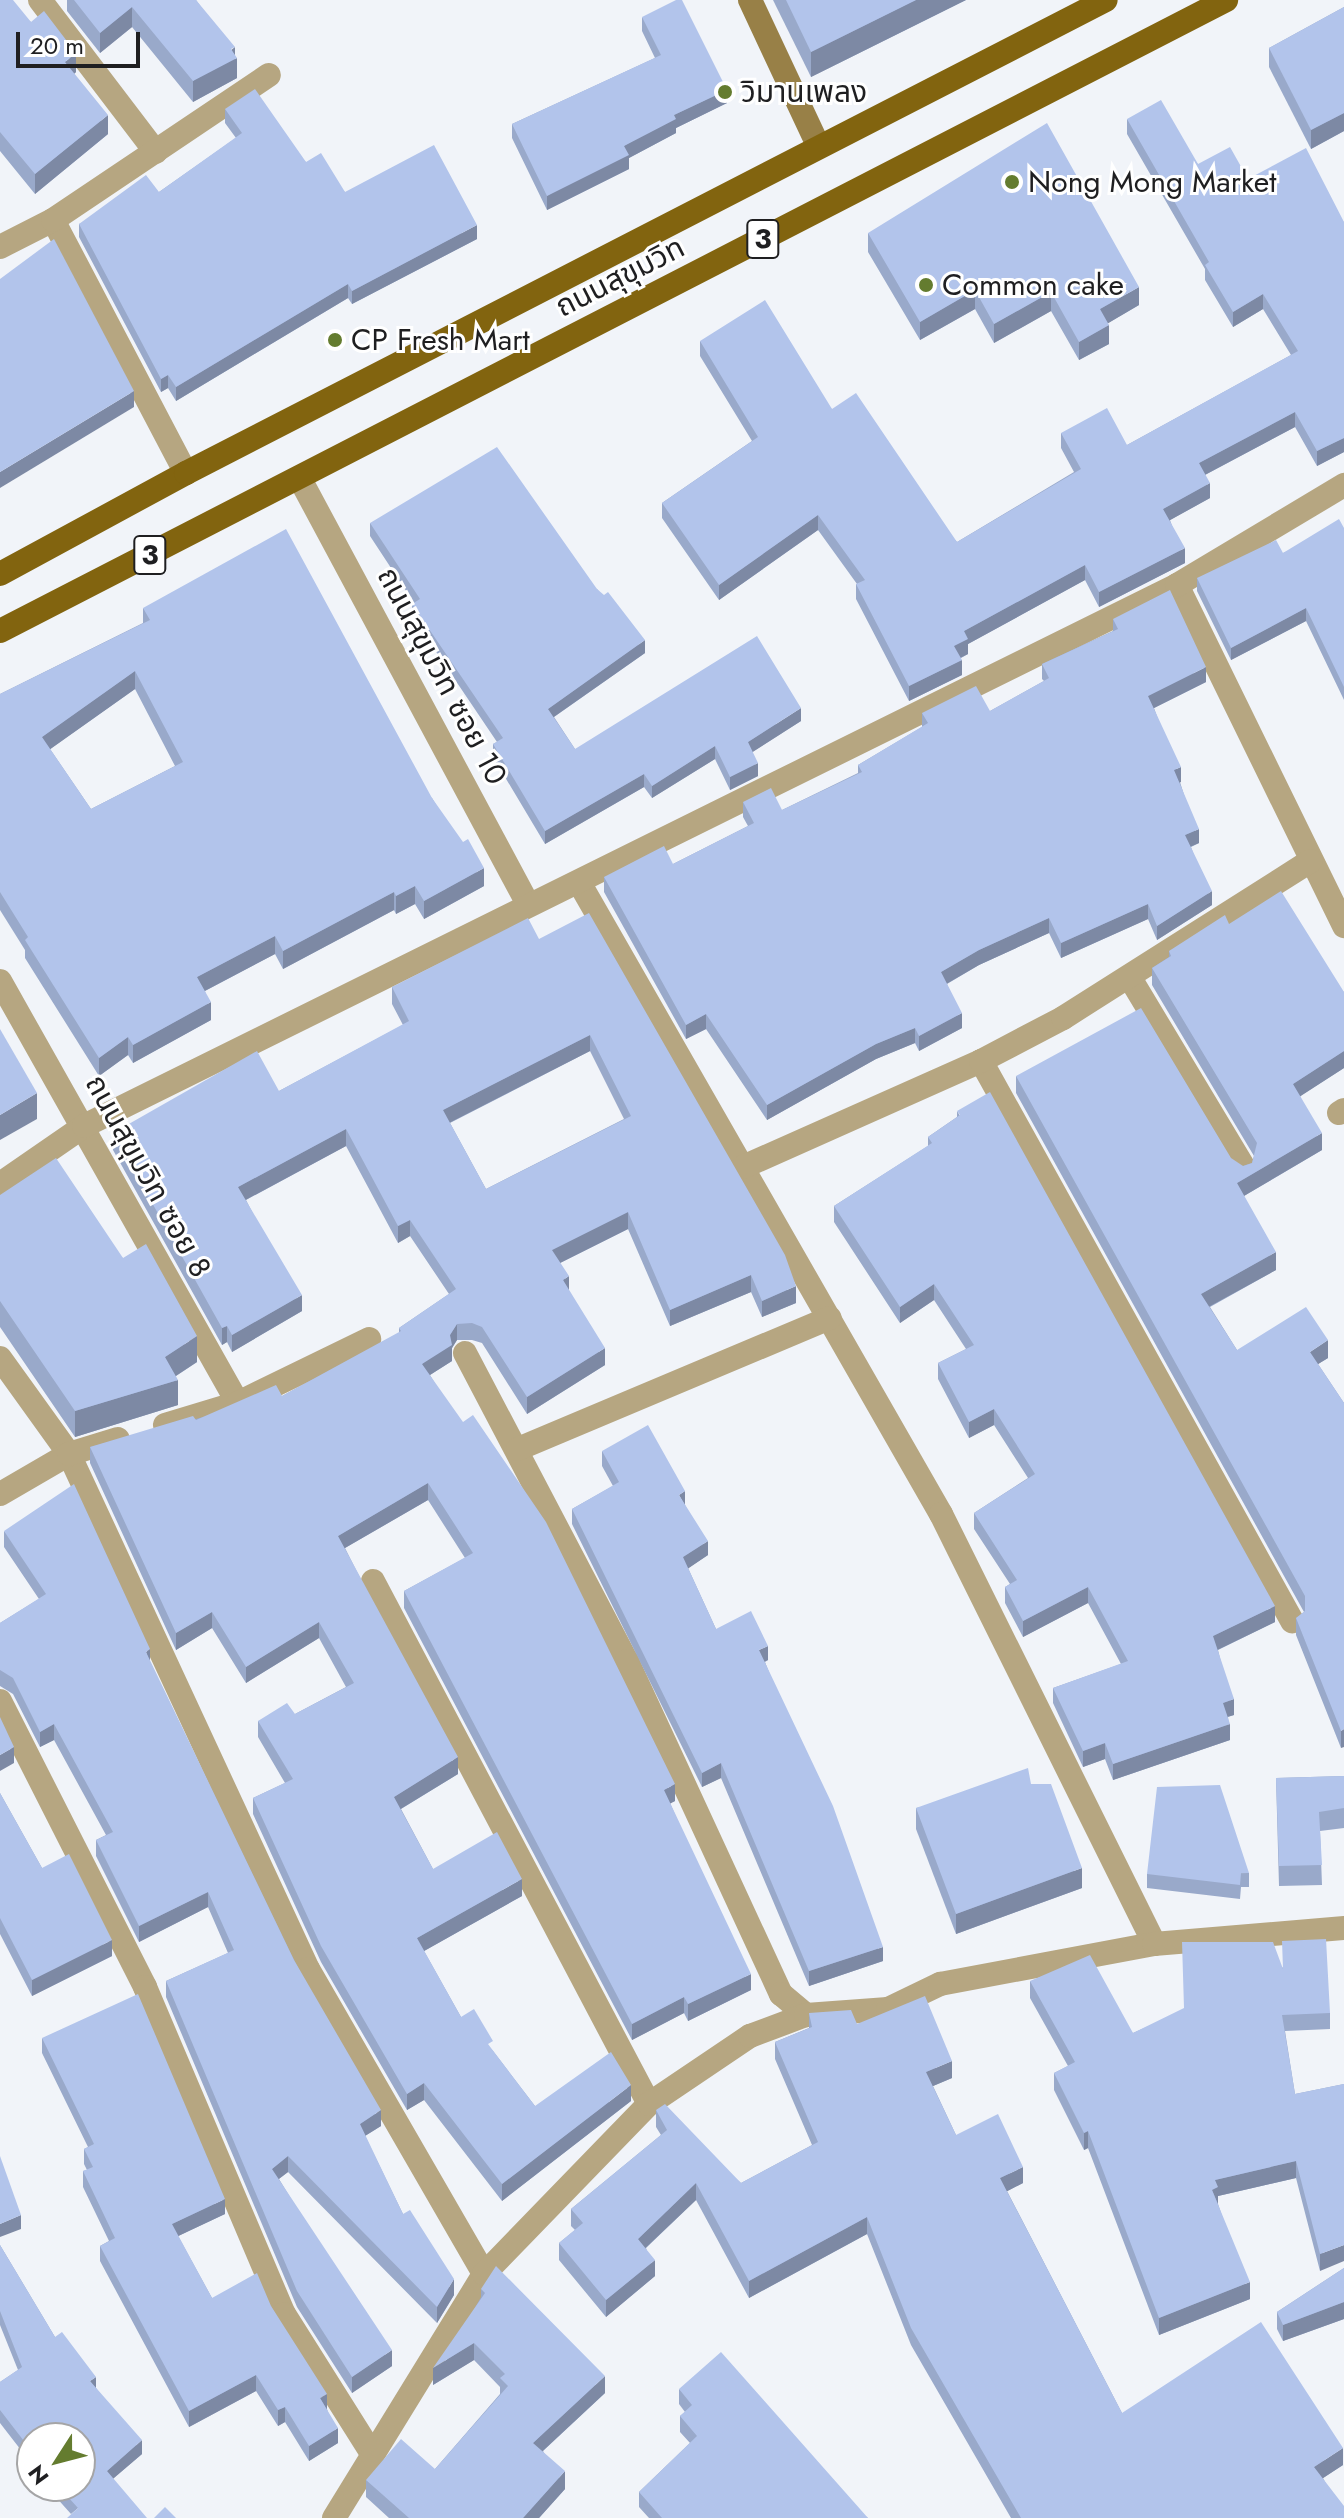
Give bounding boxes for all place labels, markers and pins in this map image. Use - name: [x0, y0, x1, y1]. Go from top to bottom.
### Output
- place label: วิมานเพลง: [741, 74, 867, 110]
- marker: วิมานเพลง: [716, 83, 734, 101]
- place label: Nong Mong Market: [1028, 164, 1276, 200]
- marker: Nong Mong Market: [1003, 173, 1021, 191]
- place label: Common cake: [942, 267, 1124, 303]
- marker: Common cake: [917, 276, 935, 294]
- place label: CP Fresh Mart: [351, 322, 530, 358]
- marker: CP Fresh Mart: [326, 331, 344, 349]

